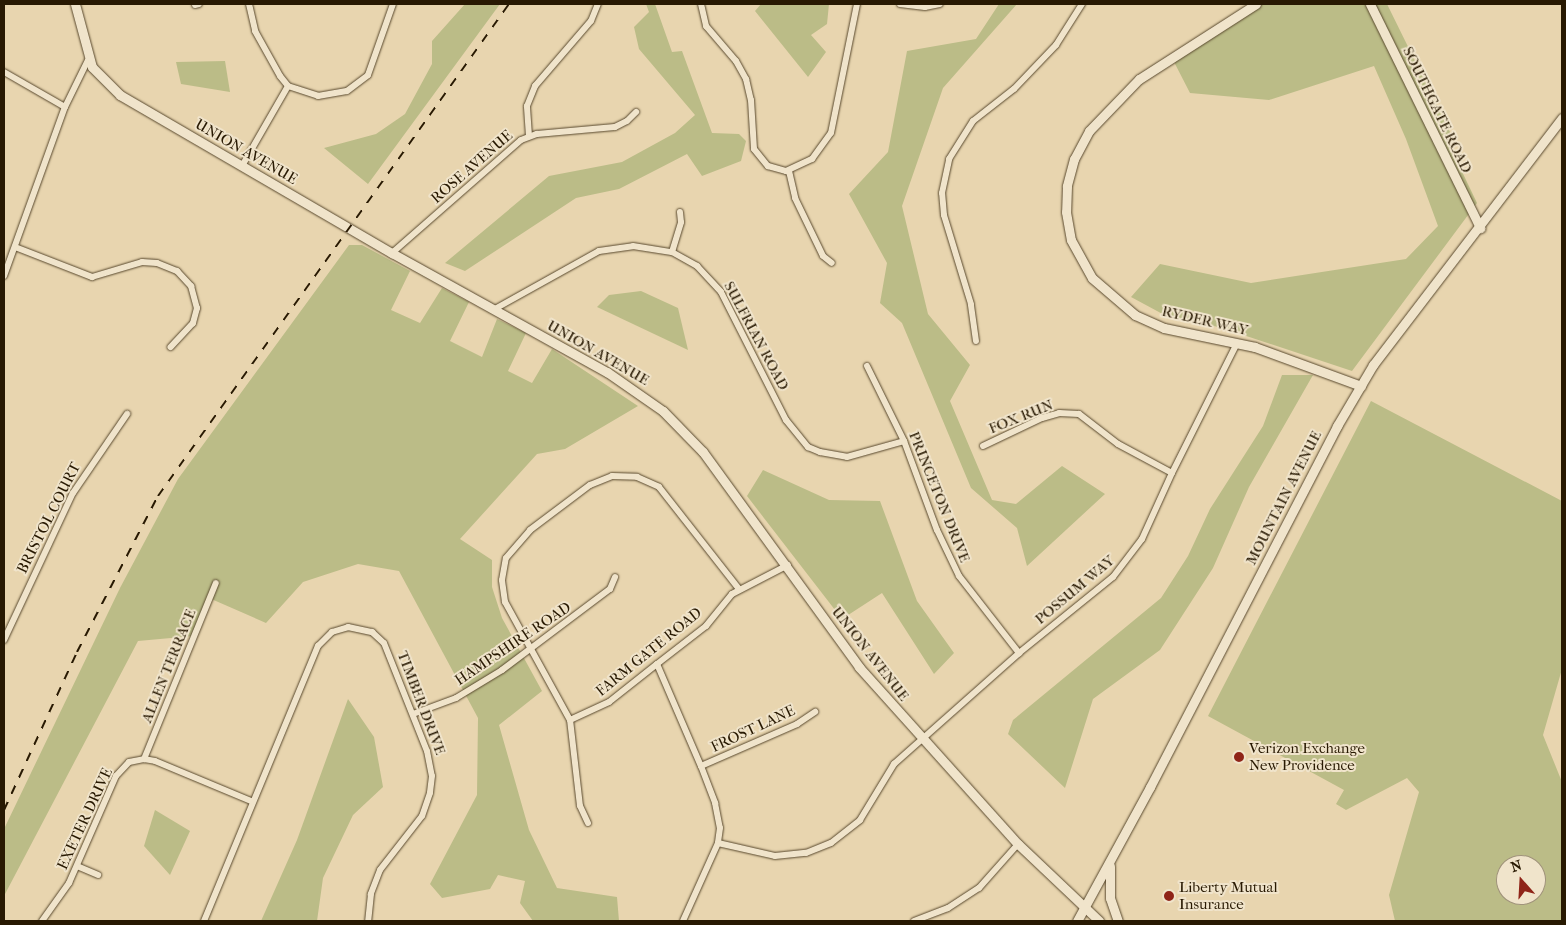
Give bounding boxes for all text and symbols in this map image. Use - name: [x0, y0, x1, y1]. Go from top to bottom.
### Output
- street label: SOUTHGATE ROAD: [1399, 44, 1475, 176]
- street label: UNION AVENUE: [192, 115, 300, 189]
- street label: ROSE AVENUE: [427, 127, 517, 207]
- street label: SULFRIAN ROAD: [720, 278, 792, 394]
- street label: RYDER WAY: [1160, 302, 1250, 340]
- street label: UNION AVENUE: [544, 316, 652, 390]
- street label: FOX RUN: [986, 396, 1056, 438]
- street label: MOUNTAIN AVENUE: [1242, 428, 1326, 568]
- street label: PRINCETON DRIVE: [905, 429, 973, 565]
- street label: BRISTOL COURT: [13, 459, 85, 577]
- street label: POSSUM WAY: [1032, 552, 1118, 628]
- street label: HAMPSHIRE ROAD: [451, 598, 575, 690]
- street label: UNION AVENUE: [828, 603, 912, 705]
- street label: FARM GATE ROAD: [592, 604, 706, 700]
- street label: ALLEN TERRACE: [138, 606, 200, 726]
- street label: TIMBER DRIVE: [393, 649, 449, 757]
- street label: FROST LANE: [708, 702, 798, 756]
- place label: Verizon Exchange New Providence: [1249, 739, 1365, 774]
- marker: Verizon Exchange New Providence: [1233, 751, 1245, 763]
- street label: EXETER DRIVE: [54, 765, 116, 873]
- north arrow: [1496, 855, 1546, 905]
- text: N: [1508, 857, 1524, 876]
- place label: Liberty Mutual Insurance: [1179, 878, 1278, 913]
- marker: Liberty Mutual Insurance: [1163, 890, 1175, 902]

